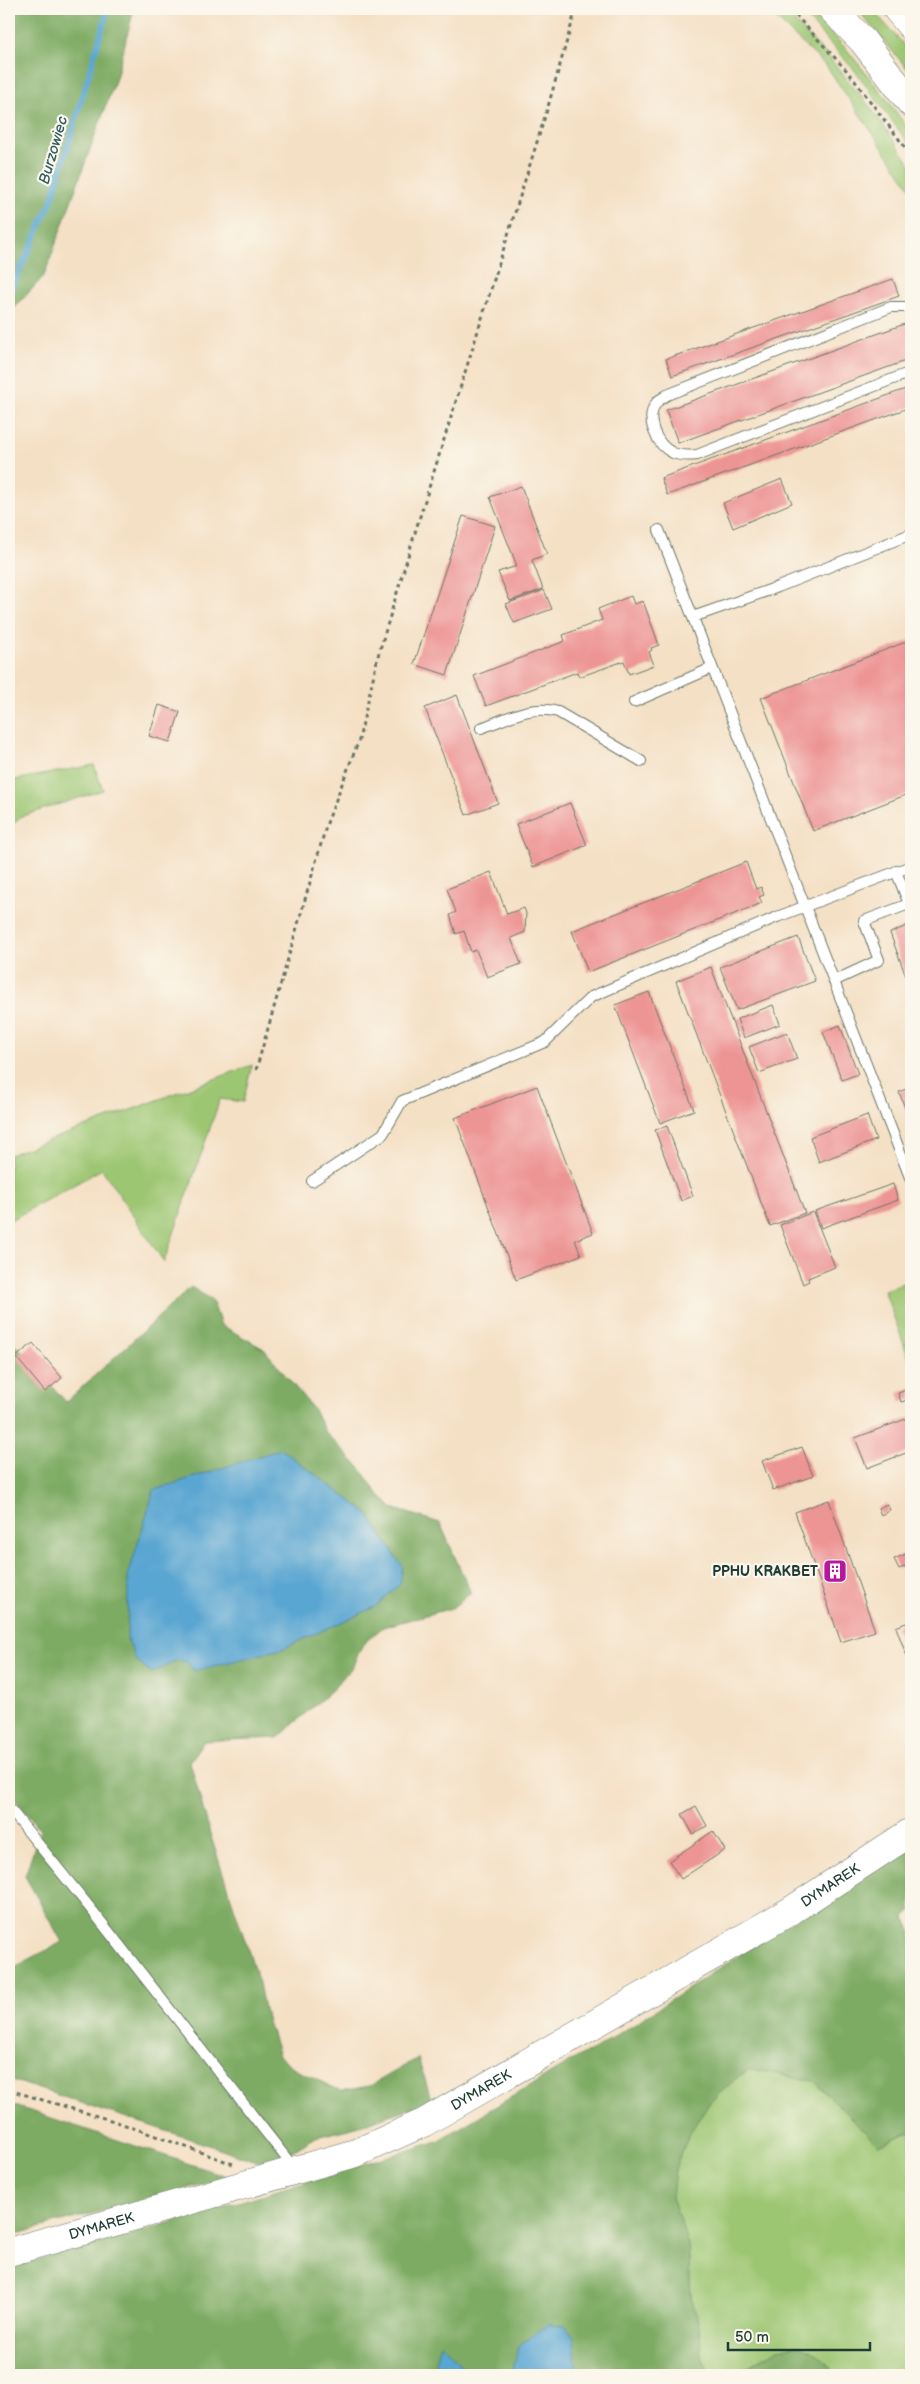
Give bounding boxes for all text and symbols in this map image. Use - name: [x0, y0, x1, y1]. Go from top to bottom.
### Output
- water label: Burzowiec: [35, 114, 72, 186]
- building icon: PPHU KRAKBET: [822, 1558, 848, 1584]
- place label: PPHU KRAKBET: [712, 1563, 818, 1580]
- street label: DYMAREK: [798, 1859, 864, 1911]
- street label: DYMAREK: [448, 2066, 515, 2114]
- street label: DYMAREK: [67, 2209, 137, 2243]
- scale bar: [728, 2319, 870, 2351]
- text: 50 m: [735, 2328, 769, 2347]

